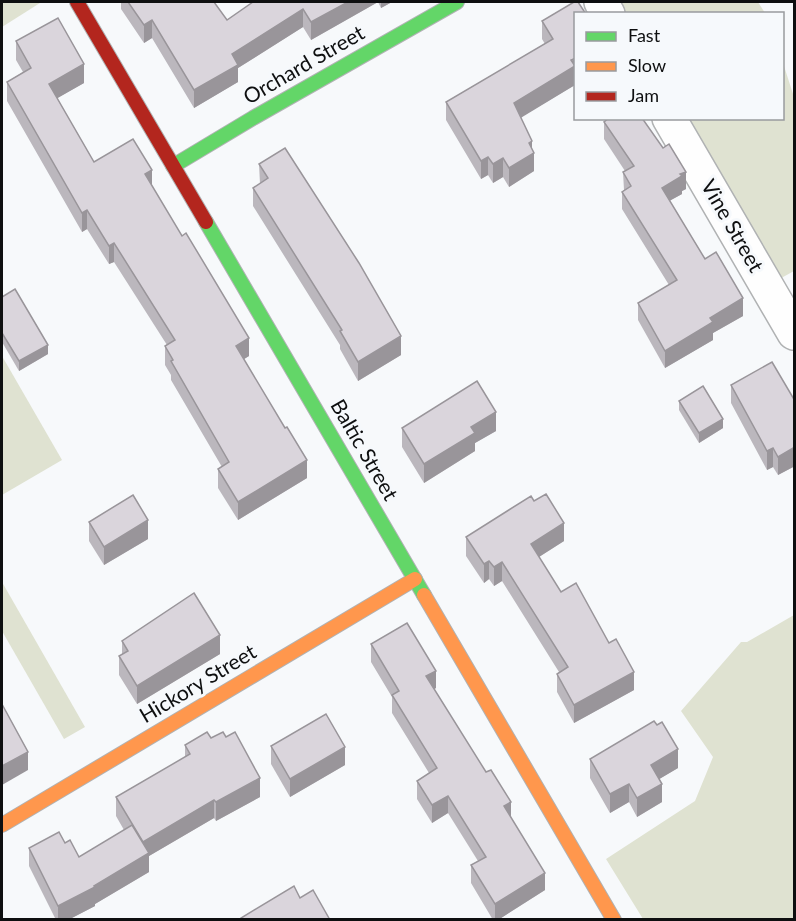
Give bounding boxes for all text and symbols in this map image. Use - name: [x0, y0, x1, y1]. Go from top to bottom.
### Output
- legend: [574, 12, 784, 120]
- street label: Orchard Street: [238, 19, 369, 108]
- text: Fast: [628, 24, 661, 46]
- text: Slow: [628, 54, 666, 76]
- text: Jam: [628, 84, 659, 106]
- street label: Vine Street: [697, 175, 770, 276]
- street label: Baltic Street: [326, 394, 404, 505]
- street label: Hickory Street: [134, 638, 260, 727]

